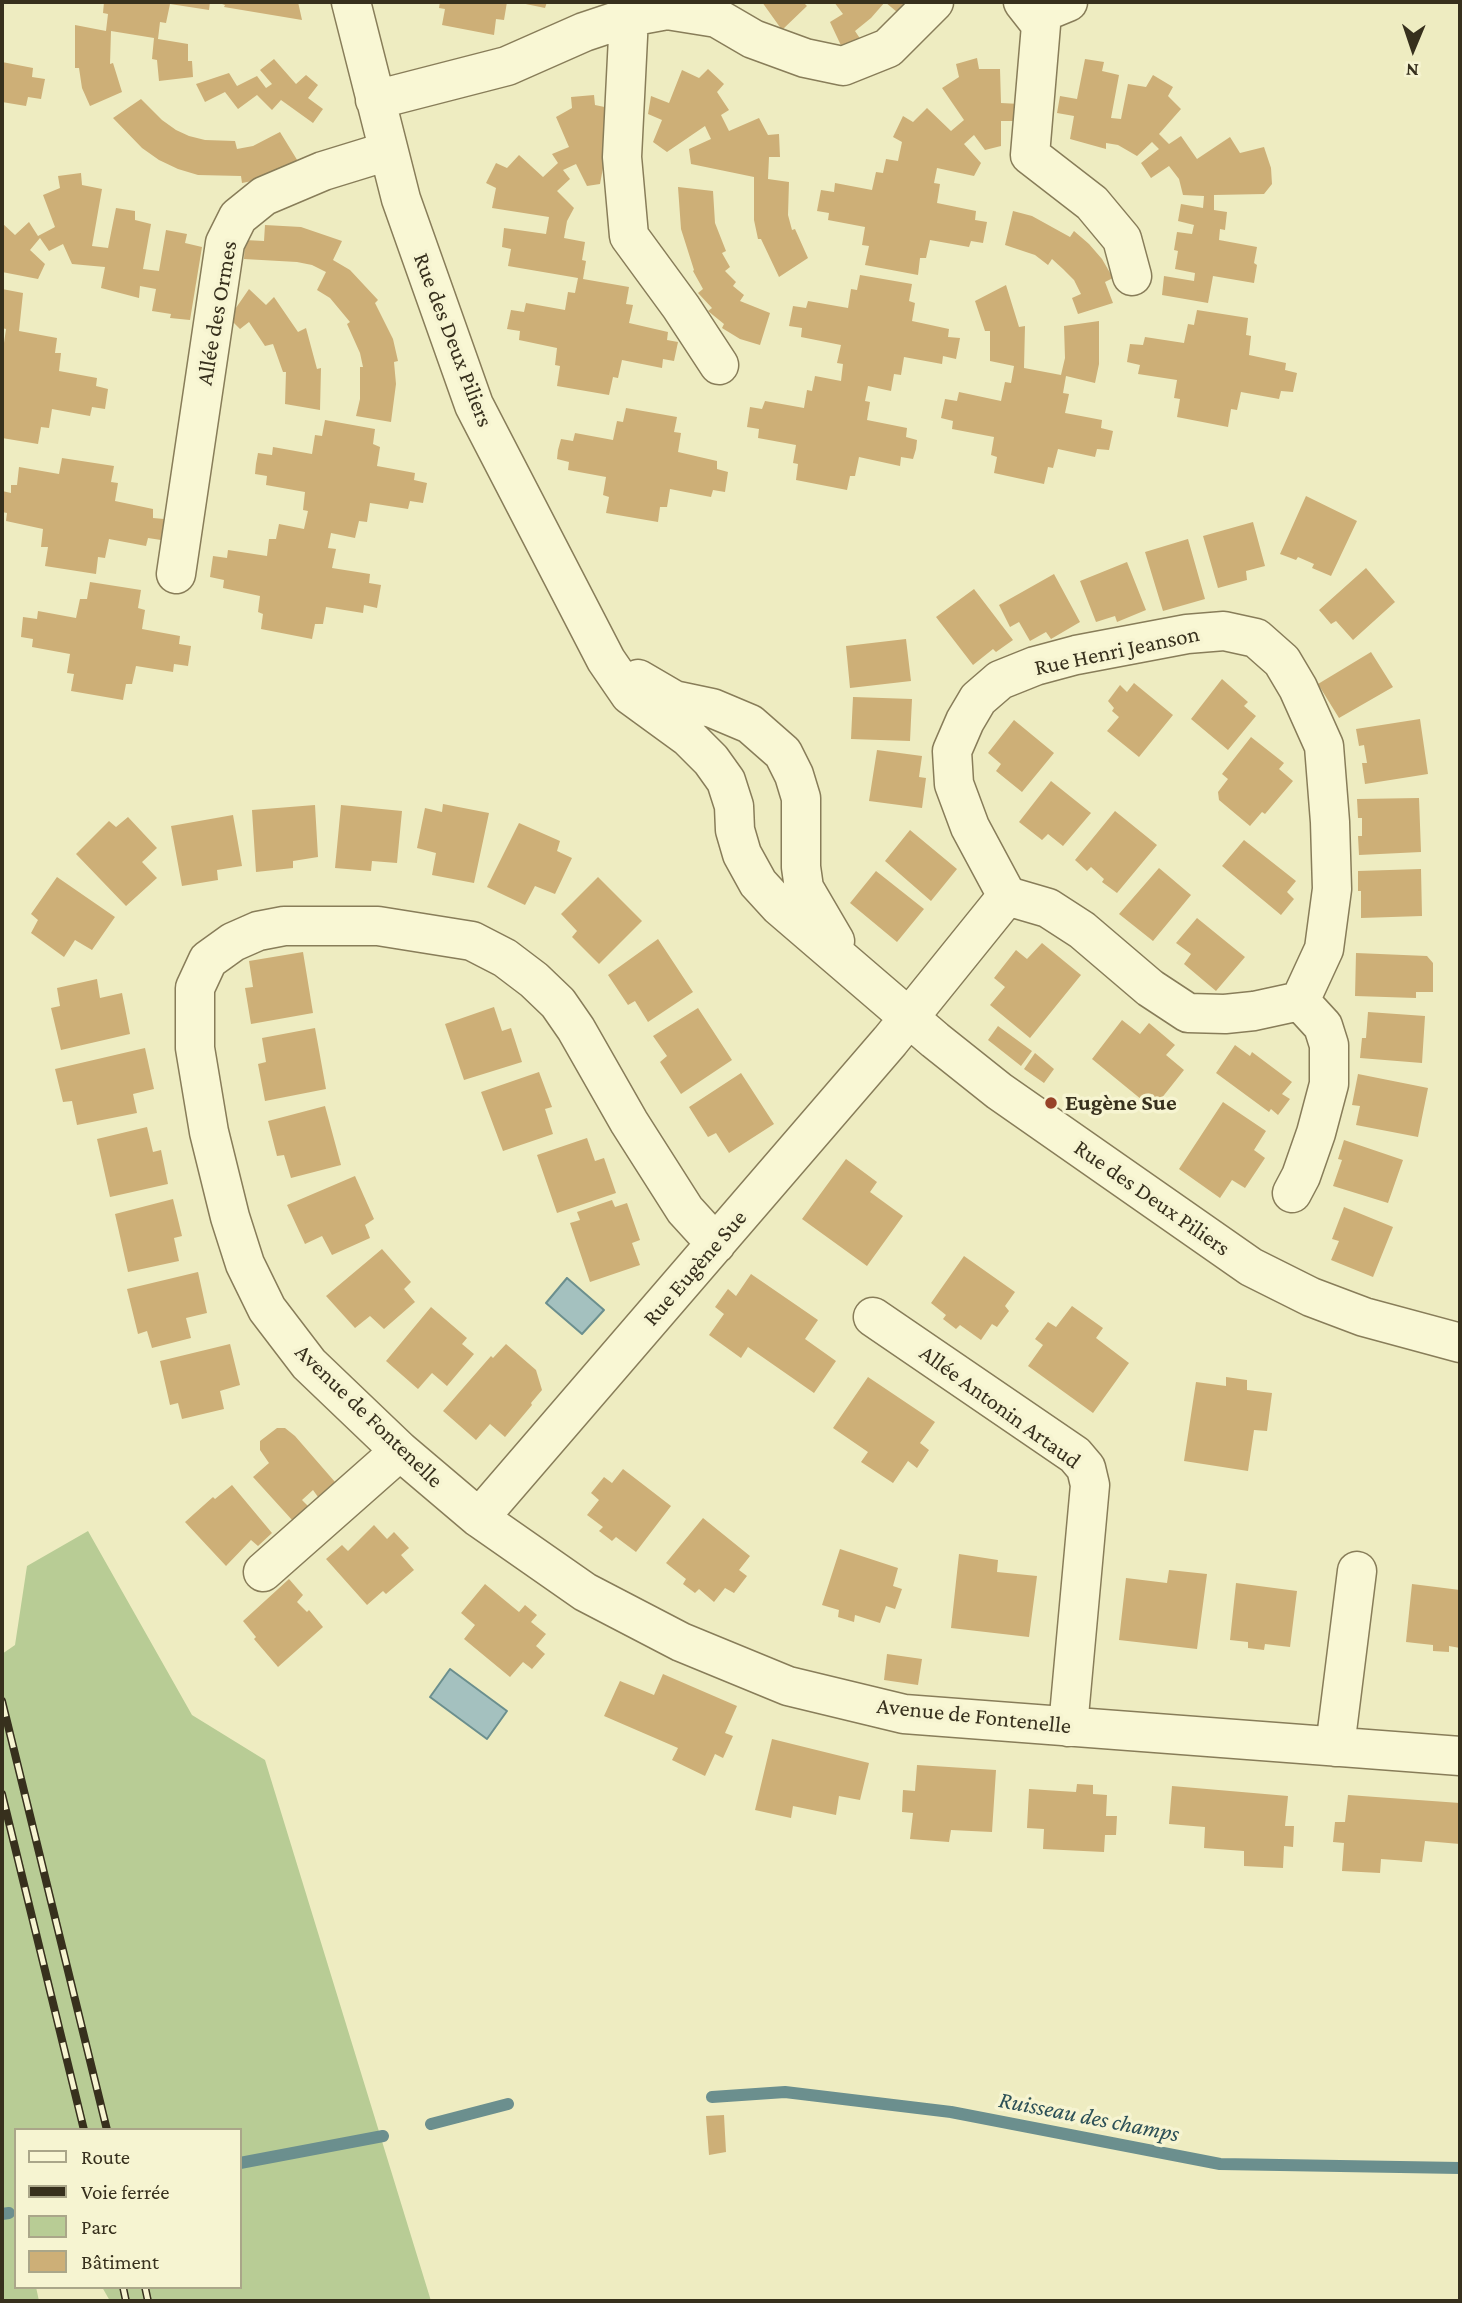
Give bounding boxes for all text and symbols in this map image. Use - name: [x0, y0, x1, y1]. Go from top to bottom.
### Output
- north arrow: [1378, 14, 1448, 84]
- text: N: [1405, 60, 1419, 81]
- street label: Allée des Ormes: [191, 238, 243, 388]
- street label: Rue des Deux Piliers: [407, 249, 499, 431]
- street label: Rue Henri Jeanson: [1032, 620, 1202, 682]
- place label: Eugène Sue: [1065, 1089, 1177, 1117]
- marker: Eugène Sue: [1043, 1095, 1059, 1111]
- street label: Rue des Deux Piliers: [1069, 1134, 1235, 1262]
- street label: Rue Eugène Sue: [637, 1204, 753, 1332]
- street label: Avenue de Fontenelle: [289, 1338, 449, 1494]
- street label: Allée Antonin Artaud: [914, 1339, 1086, 1475]
- street label: Avenue de Fontenelle: [875, 1692, 1073, 1740]
- water label: Ruisseau des champs: [996, 2085, 1182, 2149]
- legend: [14, 2128, 242, 2289]
- text: Route: [81, 2145, 130, 2169]
- text: Voie ferrée: [81, 2180, 169, 2204]
- text: Parc: [81, 2215, 117, 2239]
- text: Bâtiment: [81, 2250, 159, 2274]

